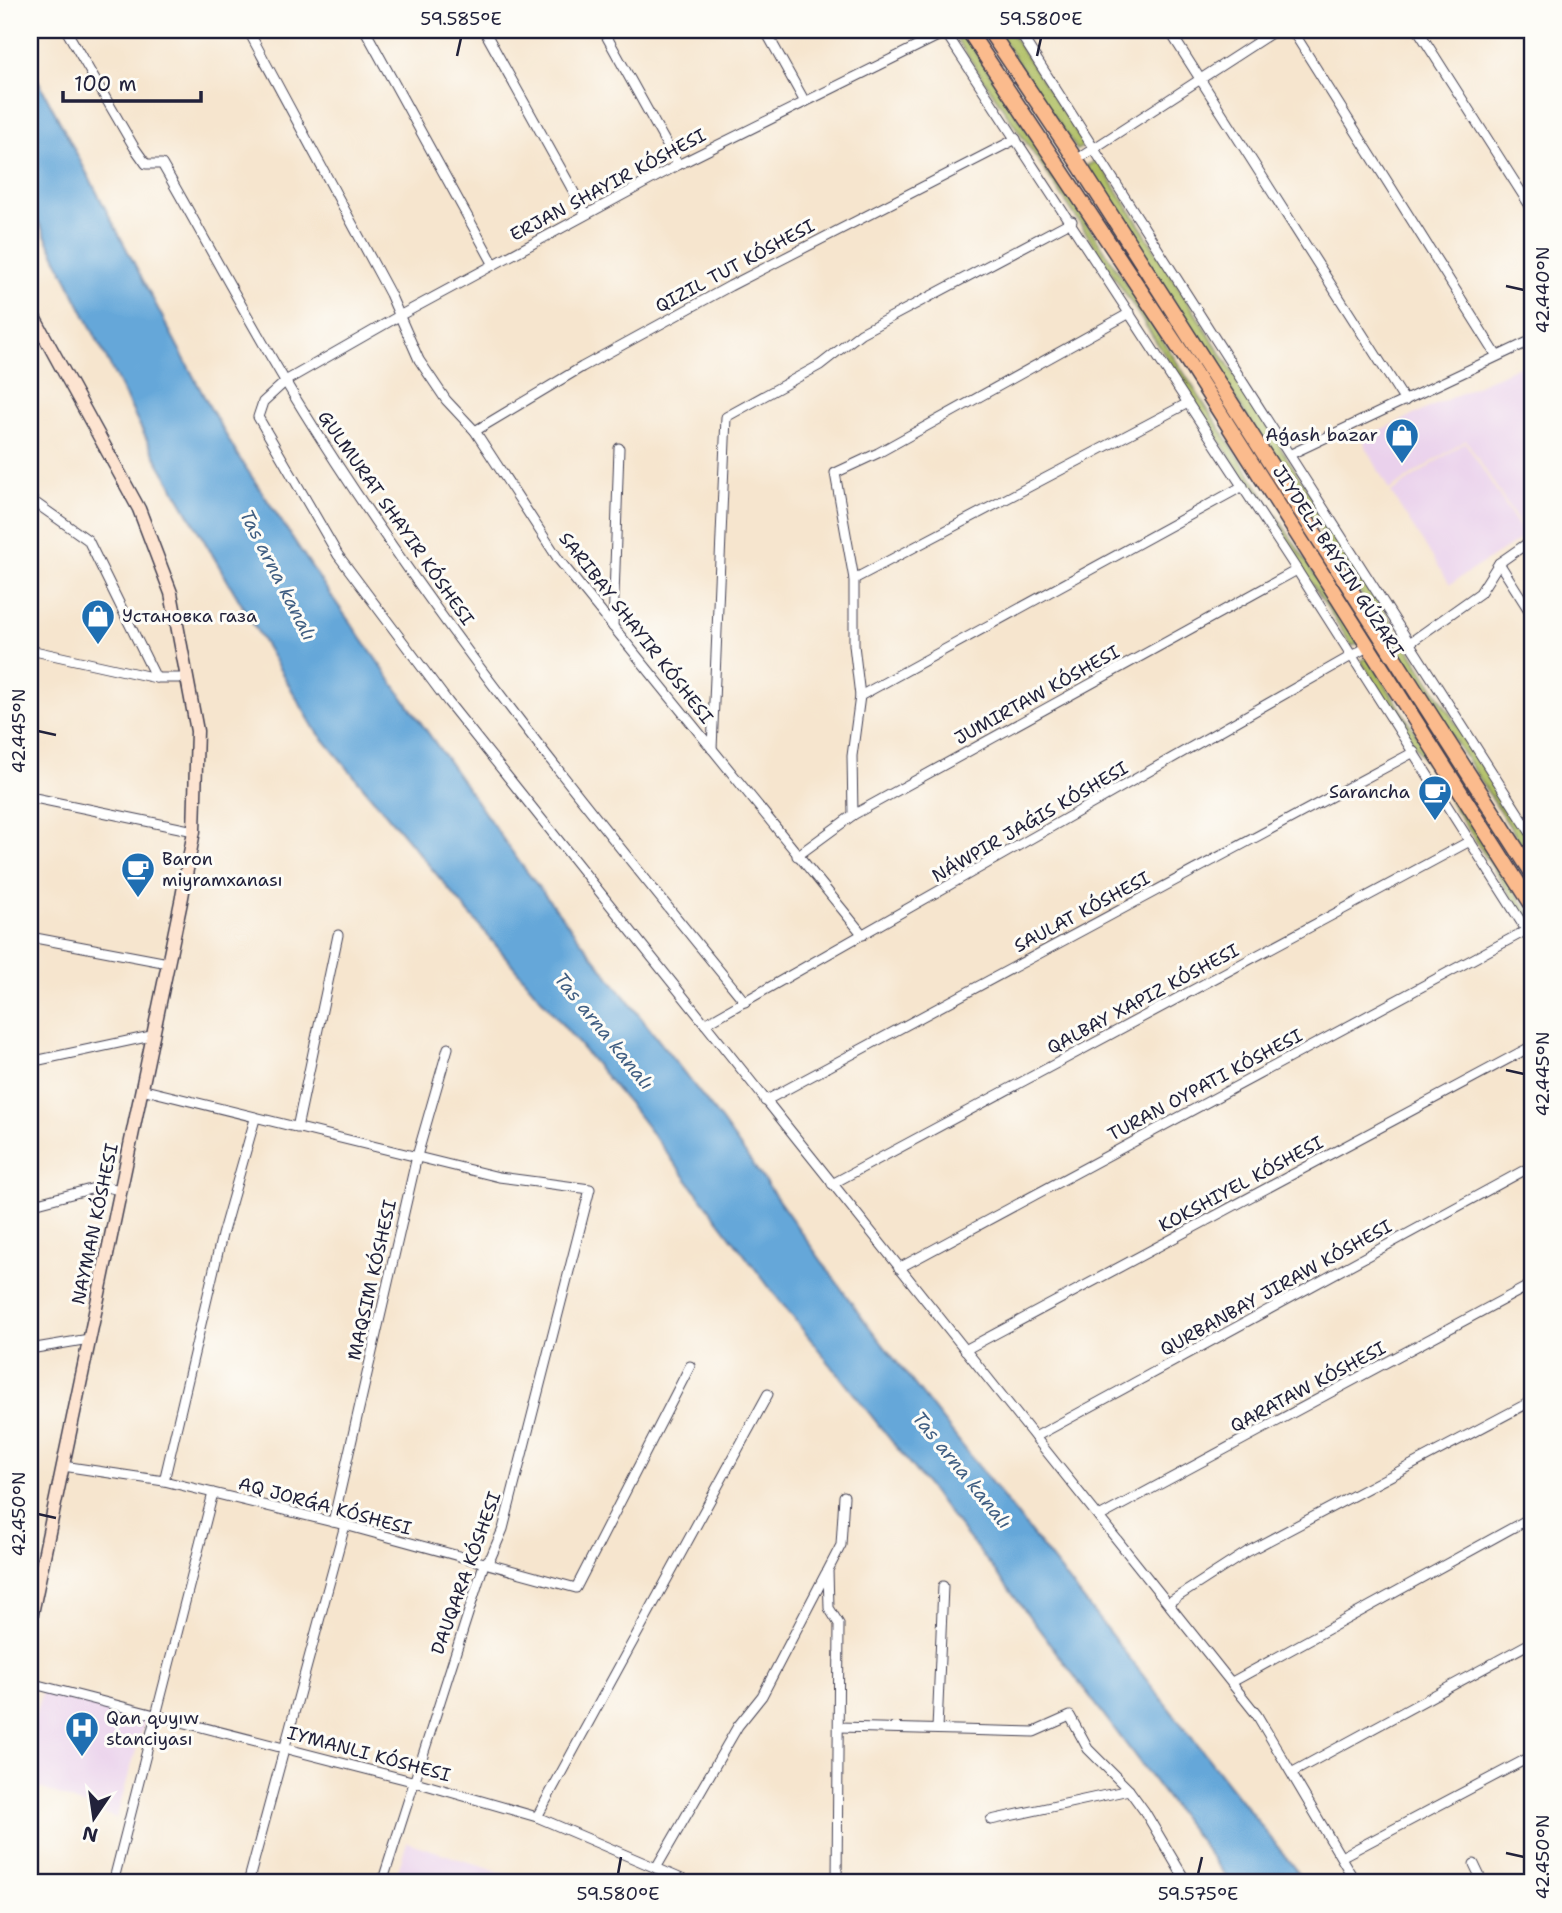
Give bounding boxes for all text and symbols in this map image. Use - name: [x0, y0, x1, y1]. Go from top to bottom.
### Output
- text: 59.585°E: [420, 7, 502, 31]
- text: 59.580°E: [999, 7, 1083, 31]
- scale bar: [63, 60, 201, 104]
- text: 100 m: [74, 70, 137, 98]
- street label: ERJAN SHAYIR KÓSHESI: [506, 123, 710, 247]
- street label: QIZIL TUT KÓSHESI: [651, 214, 819, 318]
- text: 42.440°N: [1531, 247, 1555, 333]
- street label: GULMURAT SHAYIR KÓSHESI: [312, 406, 480, 630]
- shop icon: Aǵash bazar: [1383, 416, 1421, 465]
- place label: Aǵash bazar: [1265, 423, 1378, 447]
- street label: JIYDELI BAYSIN GÚZARI: [1267, 460, 1409, 662]
- water label: Tas arna kanalı: [234, 505, 322, 645]
- street label: SARIBAY SHAYIR KÓSHESI: [554, 527, 718, 729]
- shop icon: Установка газа: [79, 597, 117, 646]
- place label: Установка газа: [122, 604, 257, 628]
- street label: JUMIRTAW KÓSHESI: [950, 640, 1124, 750]
- text: 42.445°N: [7, 689, 31, 773]
- street label: NÁWPIR JAǴIS KÓSHESI: [928, 756, 1132, 888]
- cafe icon: Sarancha: [1416, 773, 1454, 822]
- place label: Sarancha: [1329, 780, 1410, 804]
- place label: Baron miyramxanası: [162, 847, 283, 892]
- cafe icon: Baron miyramxanası: [119, 850, 157, 899]
- street label: SAULAT KÓSHESI: [1010, 866, 1154, 958]
- street label: QALBAY XAPIZ KÓSHESI: [1043, 938, 1243, 1060]
- water label: Tas arna kanalı: [549, 967, 659, 1095]
- street label: TURAN OYPATI KÓSHESI: [1103, 1023, 1307, 1147]
- text: 42.445°N: [1531, 1032, 1555, 1116]
- street label: KOKSHIYEL KÓSHESI: [1155, 1130, 1327, 1238]
- street label: NAYMAN KÓSHESI: [66, 1141, 124, 1307]
- street label: MAQSIM KÓSHESI: [342, 1197, 402, 1363]
- street label: QURBANBAY JIRAW KÓSHESI: [1156, 1214, 1396, 1362]
- street label: QARATAW KÓSHESI: [1226, 1336, 1390, 1438]
- water label: Tas arna kanalı: [907, 1406, 1017, 1534]
- text: 42.450°N: [7, 1471, 31, 1557]
- street label: AQ JORǴA KÓSHESI: [236, 1471, 414, 1541]
- street label: DAUQARA KÓSHESI: [425, 1488, 507, 1658]
- place label: Qan quyıw stanciyası: [106, 1706, 199, 1751]
- hospital icon: Qan quyıw stanciyası: [63, 1709, 101, 1758]
- street label: IYMANLI KÓSHESI: [285, 1721, 453, 1787]
- north arrow: [60, 1784, 130, 1854]
- text: 42.450°N: [1531, 1814, 1555, 1900]
- text: N: [80, 1820, 100, 1848]
- text: 59.580°E: [576, 1882, 660, 1906]
- text: 59.575°E: [1158, 1882, 1238, 1906]

